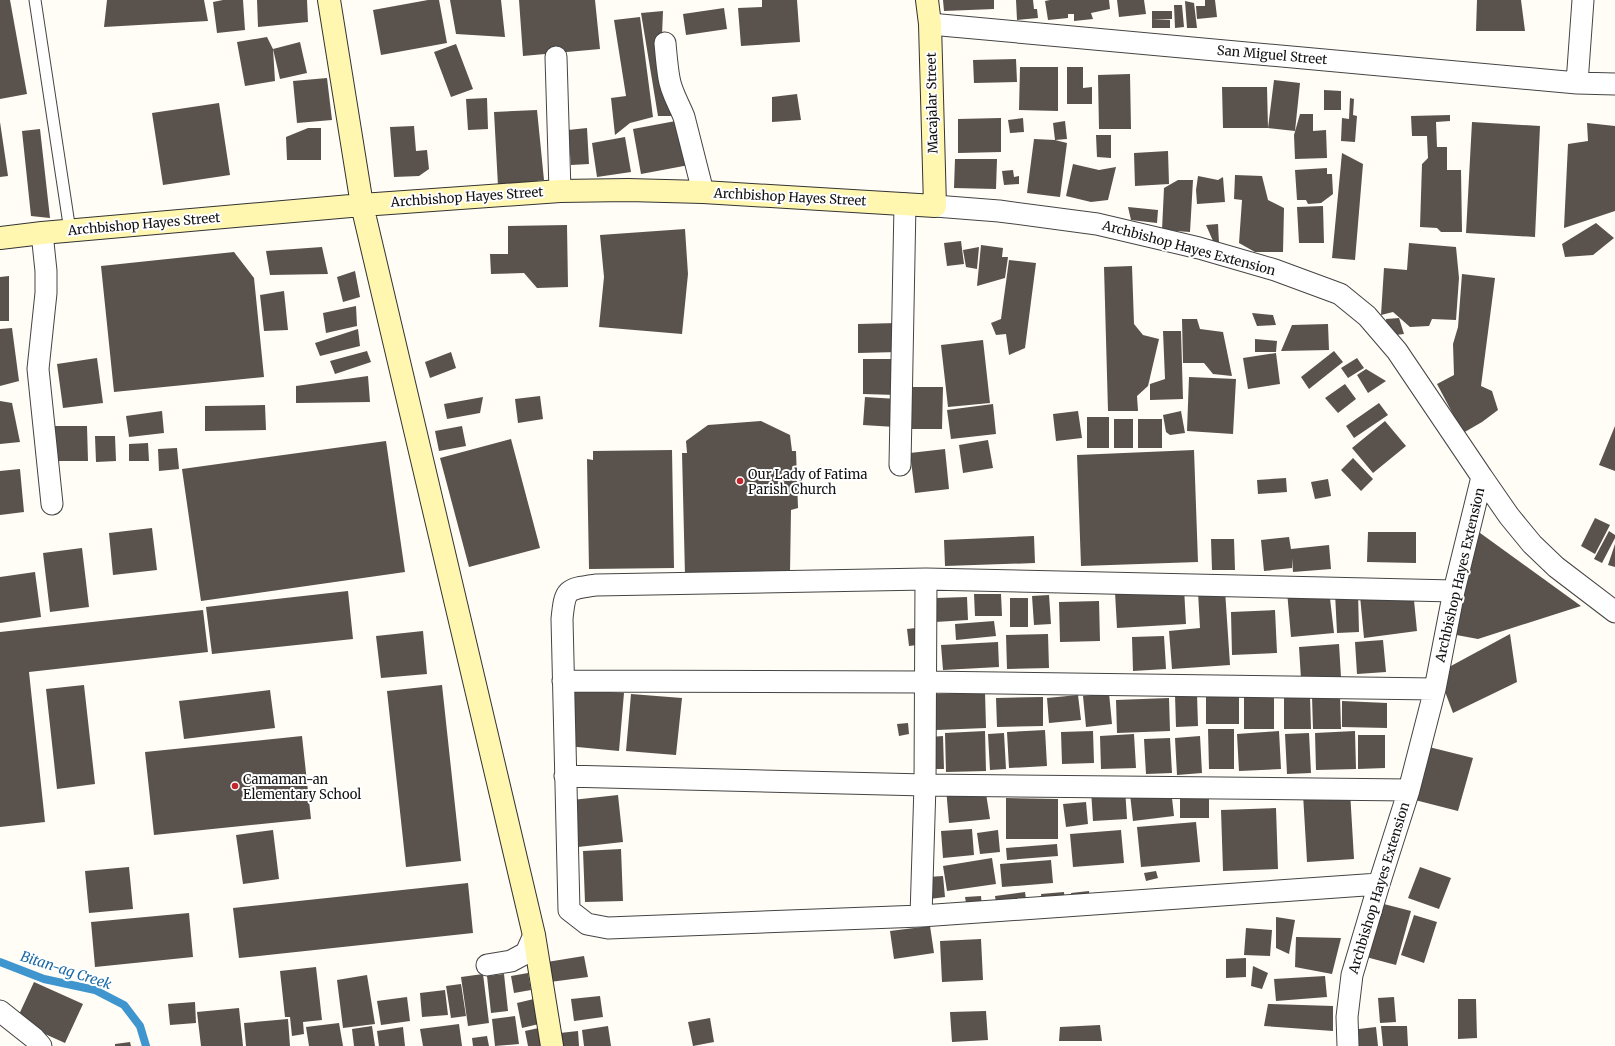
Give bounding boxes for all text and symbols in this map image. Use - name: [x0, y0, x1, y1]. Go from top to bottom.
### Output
- street label: San Miguel Street: [1216, 42, 1328, 68]
- street label: Macajalar Street: [923, 52, 941, 154]
- street label: Archbishop Hayes Street: [389, 183, 544, 211]
- street label: Archbishop Hayes Street: [712, 184, 867, 209]
- street label: Archbishop Hayes Street: [66, 209, 221, 239]
- street label: Archbishop Hayes Extension: [1100, 216, 1278, 279]
- place label: Our Lady of Fatima Parish Church: [748, 466, 868, 498]
- marker: Our Lady of Fatima Parish Church: [735, 476, 745, 486]
- street label: Archbishop Hayes Extension: [1431, 486, 1488, 665]
- place label: Camaman-an Elementary School: [243, 771, 361, 803]
- marker: Camaman-an Elementary School: [230, 781, 240, 791]
- street label: Archbishop Hayes Extension: [1344, 800, 1413, 977]
- water label: Bitan-ag Creek: [18, 947, 114, 993]

